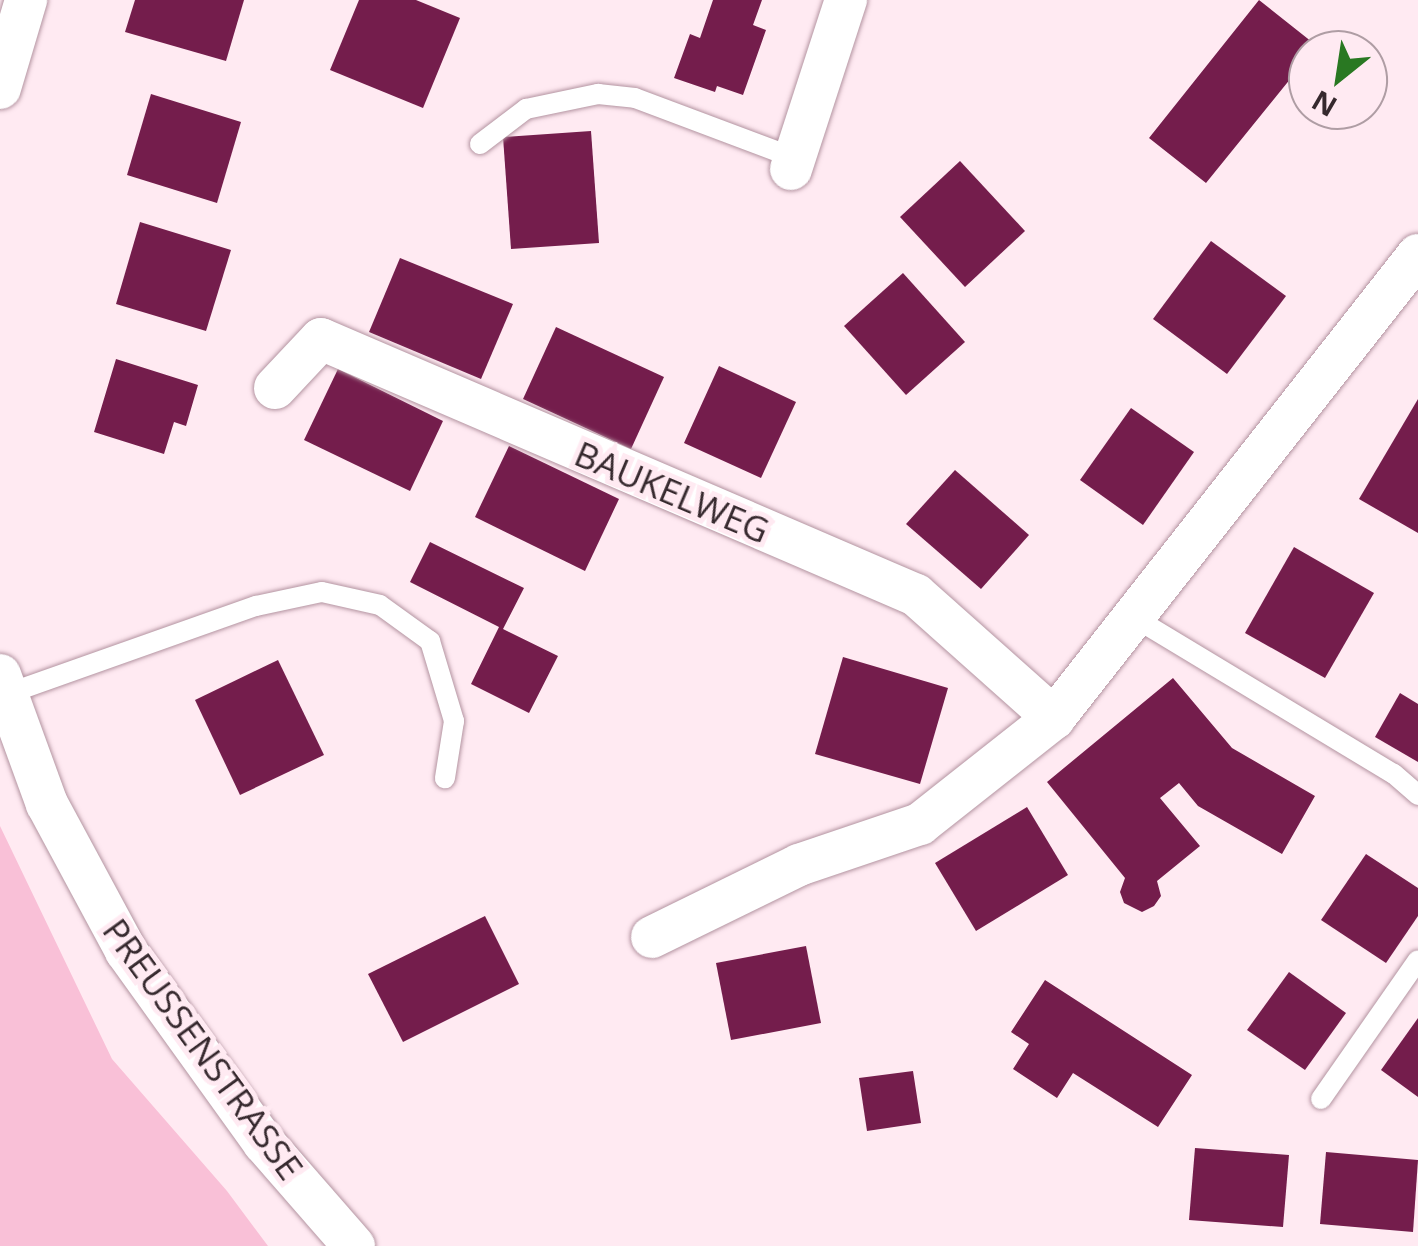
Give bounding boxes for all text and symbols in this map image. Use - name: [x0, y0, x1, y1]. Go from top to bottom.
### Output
- north arrow: [1288, 30, 1388, 130]
- text: N: [1305, 82, 1343, 126]
- street label: BAUKELWEG: [569, 432, 775, 552]
- street label: PREUSSENSTRASSE: [94, 911, 312, 1187]

